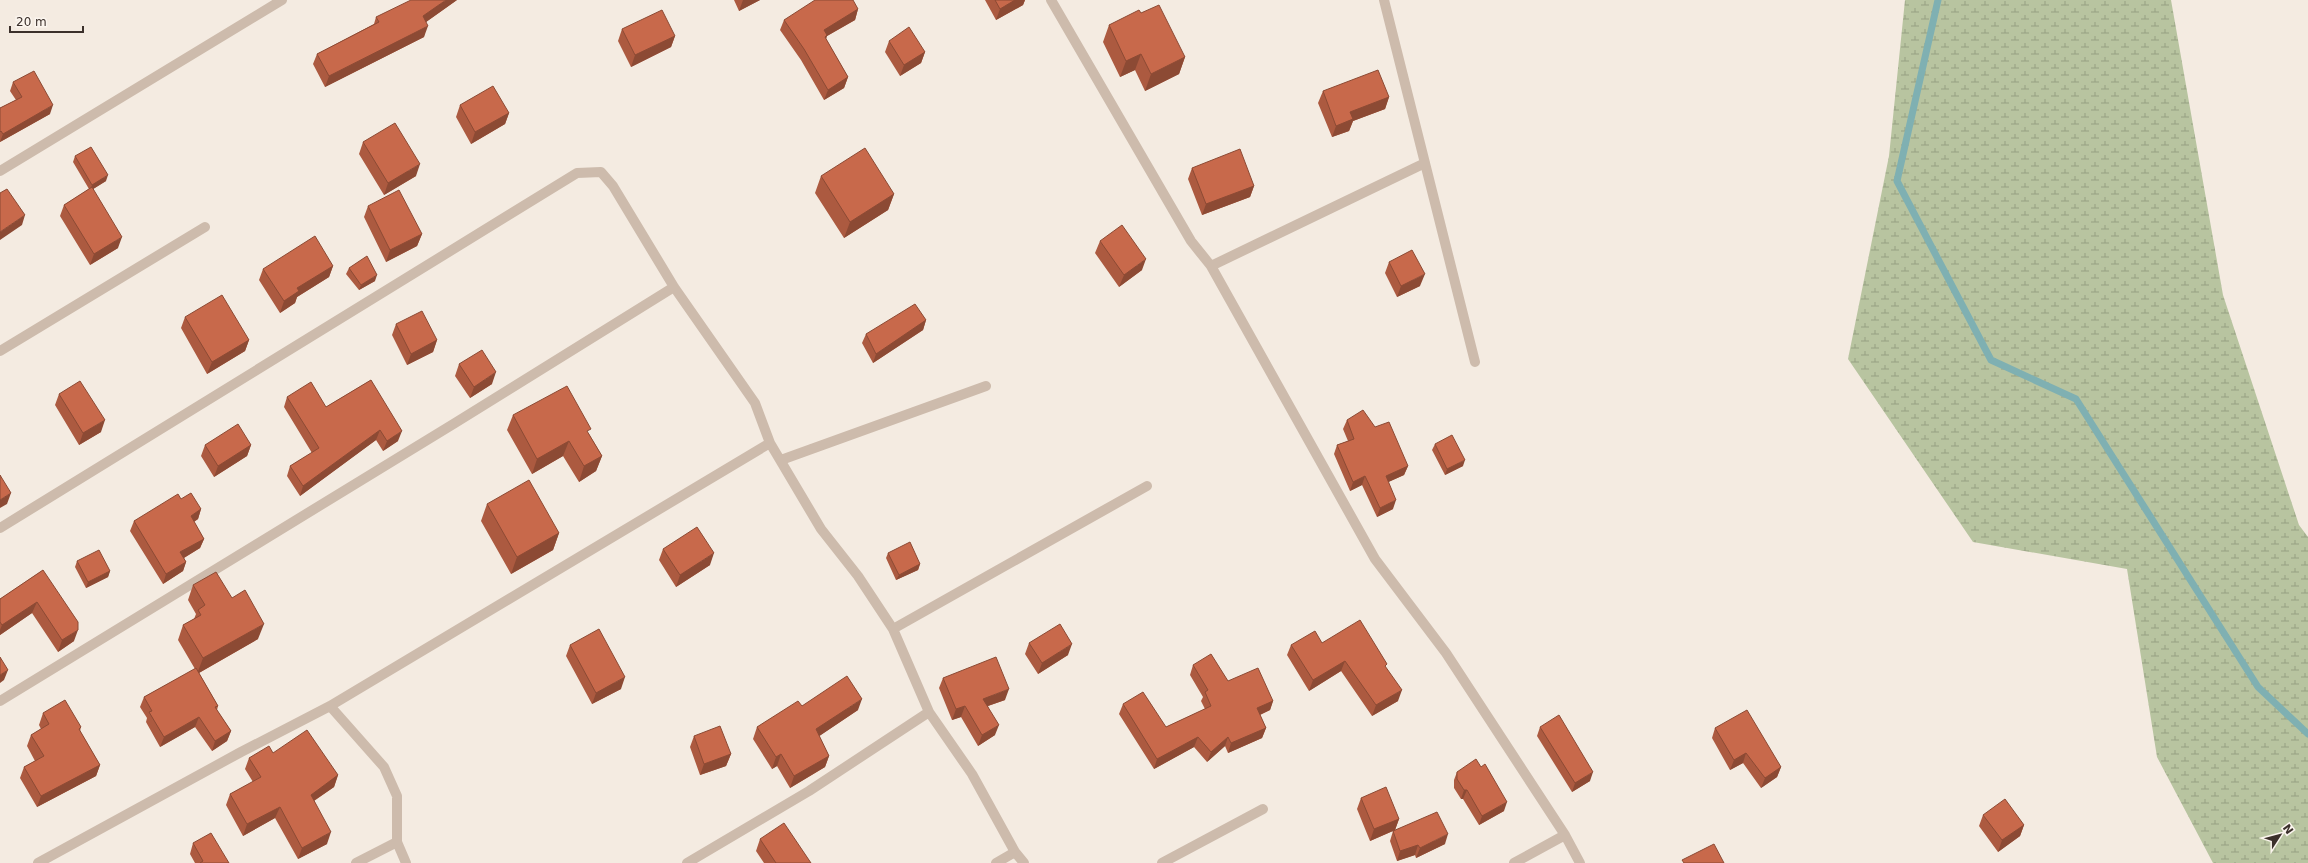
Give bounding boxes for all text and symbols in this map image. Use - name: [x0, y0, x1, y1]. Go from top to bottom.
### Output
- scale bar: [10, 8, 83, 34]
- text: 20 m: [16, 15, 47, 29]
- north arrow: [2260, 815, 2300, 855]
- text: N: [2280, 822, 2296, 837]

